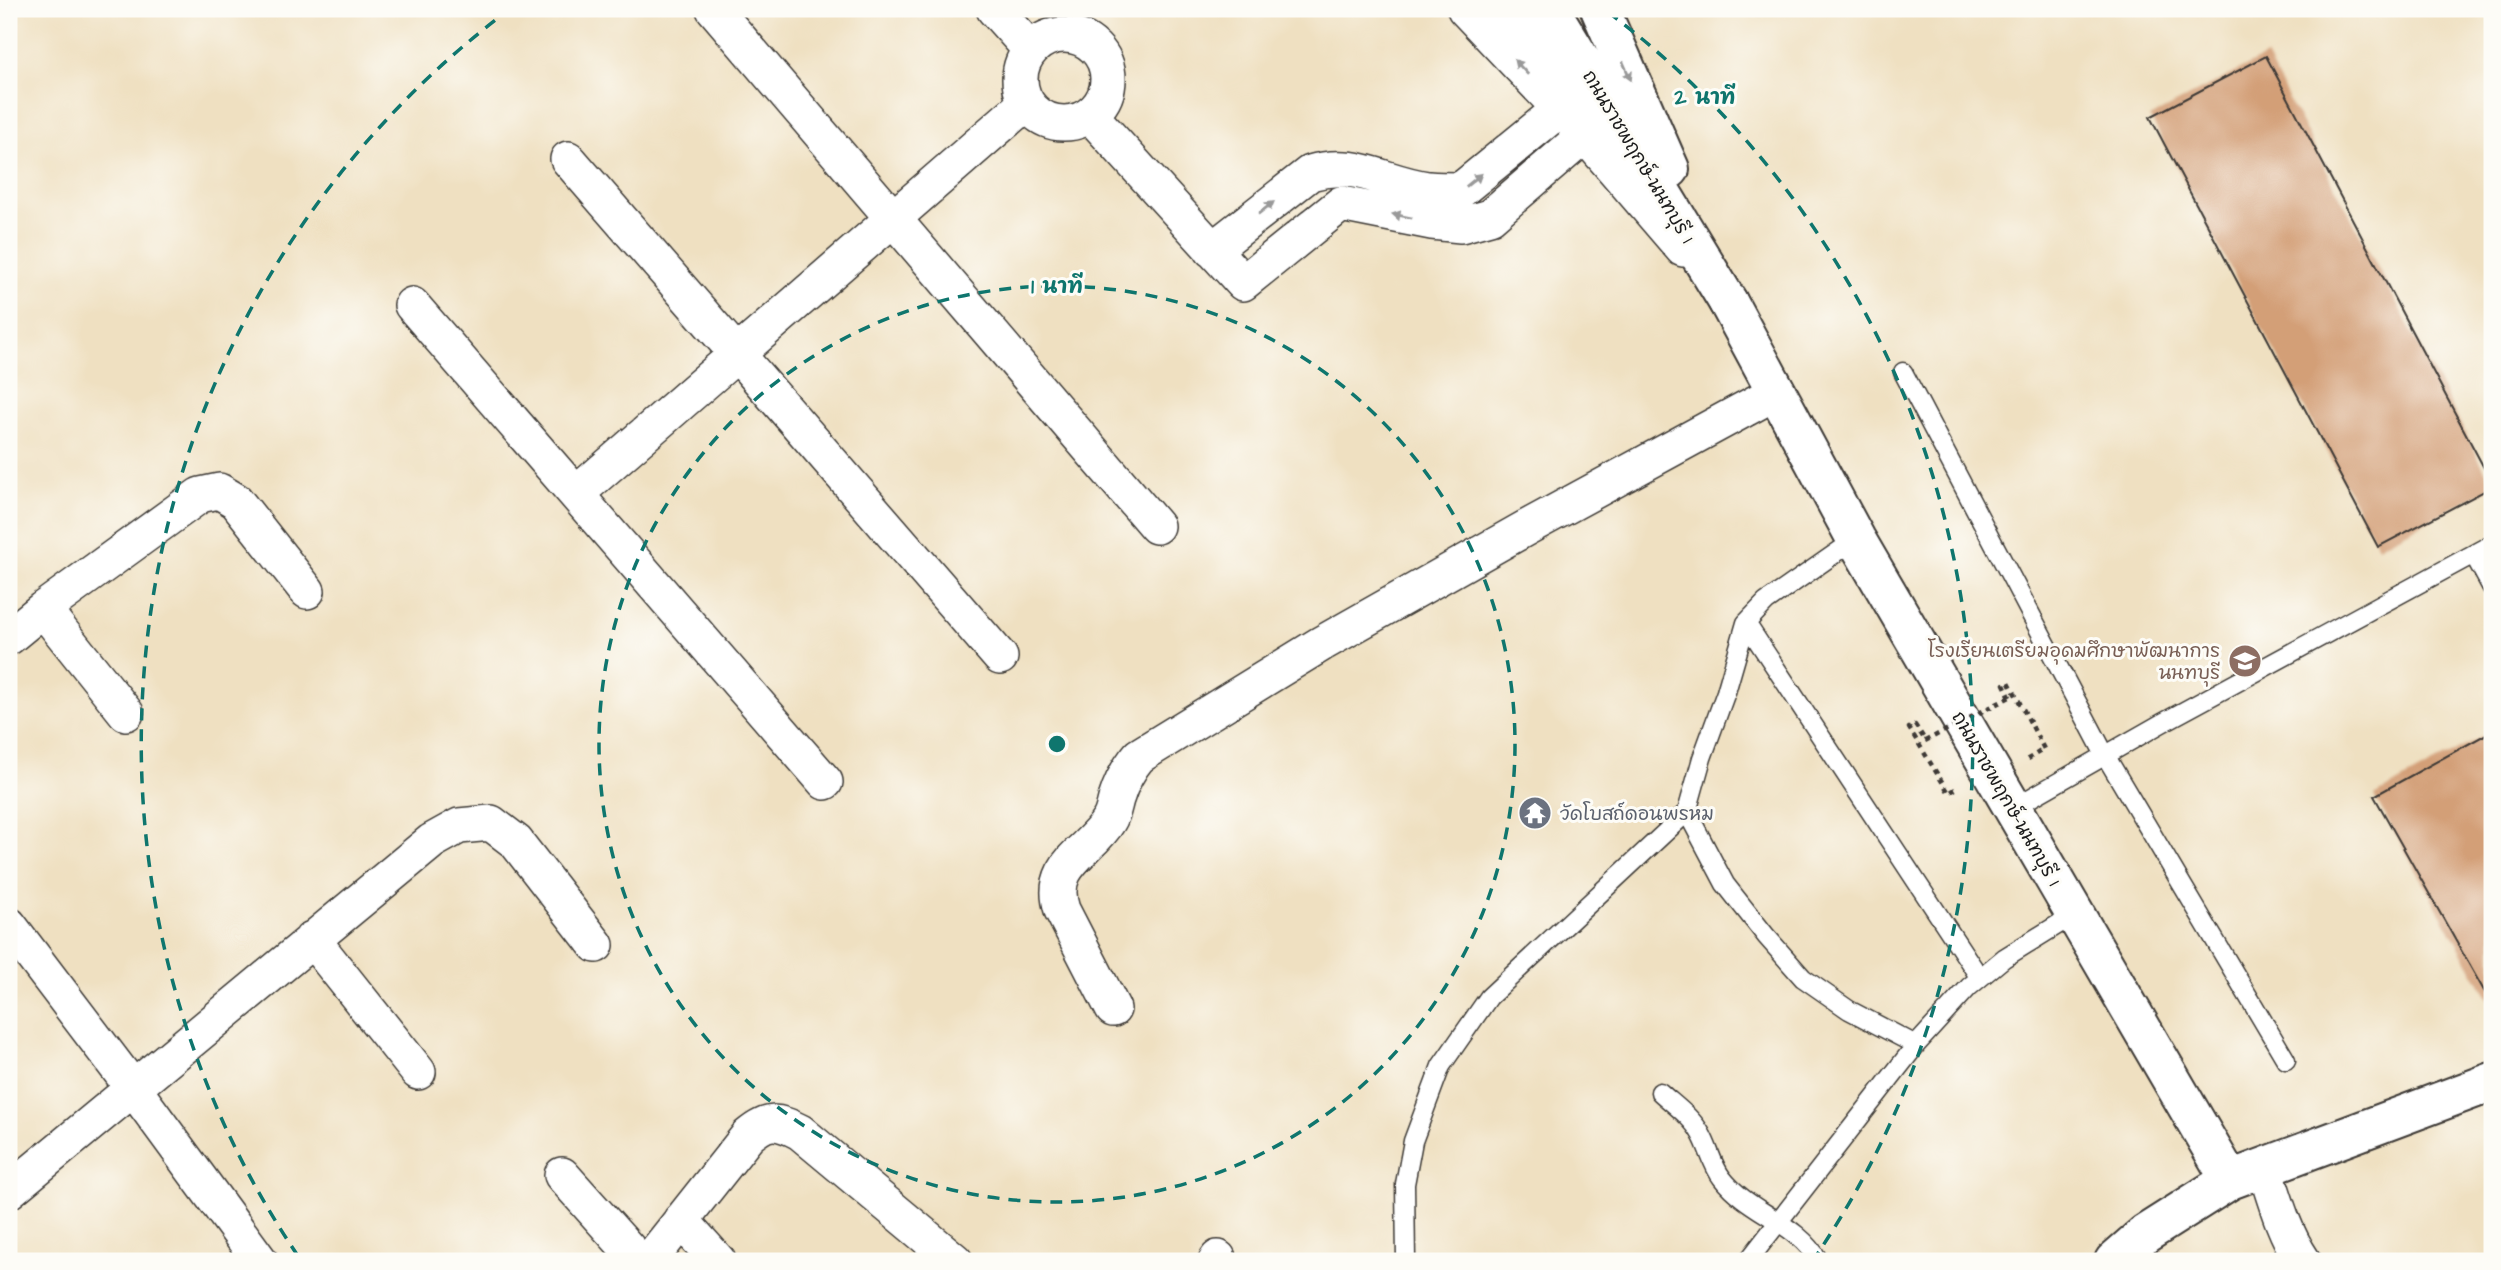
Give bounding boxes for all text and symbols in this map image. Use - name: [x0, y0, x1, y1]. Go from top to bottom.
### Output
- one-way arrow: [1514, 59, 1530, 76]
- one-way arrow: [1621, 61, 1633, 81]
- street label: ถนนราชพฤกษ์-นนทบุรี 1: [1575, 65, 1700, 249]
- text: 2 นาที: [1674, 83, 1736, 112]
- one-way arrow: [1464, 172, 1482, 187]
- one-way arrow: [1257, 201, 1275, 215]
- one-way arrow: [1391, 210, 1413, 221]
- text: 1 นาที: [1031, 272, 1083, 301]
- place label: โรงเรียนเตรียมอุดมศึกษาพัฒนาการ นนทบุรี: [1928, 638, 2220, 687]
- school or university icon: โรงเรียนเตรียมอุดมศึกษาพัฒนาการ นนทบุรี: [2226, 642, 2264, 680]
- street label: ถนนราชพฤกษ์-นนทบุรี 1: [1945, 706, 2067, 892]
- centre of rings: [1045, 732, 1069, 756]
- temple icon: วัดโบสถ์ดอนพรหม: [1516, 794, 1554, 832]
- place label: วัดโบสถ์ดอนพรหม: [1560, 801, 1714, 828]

